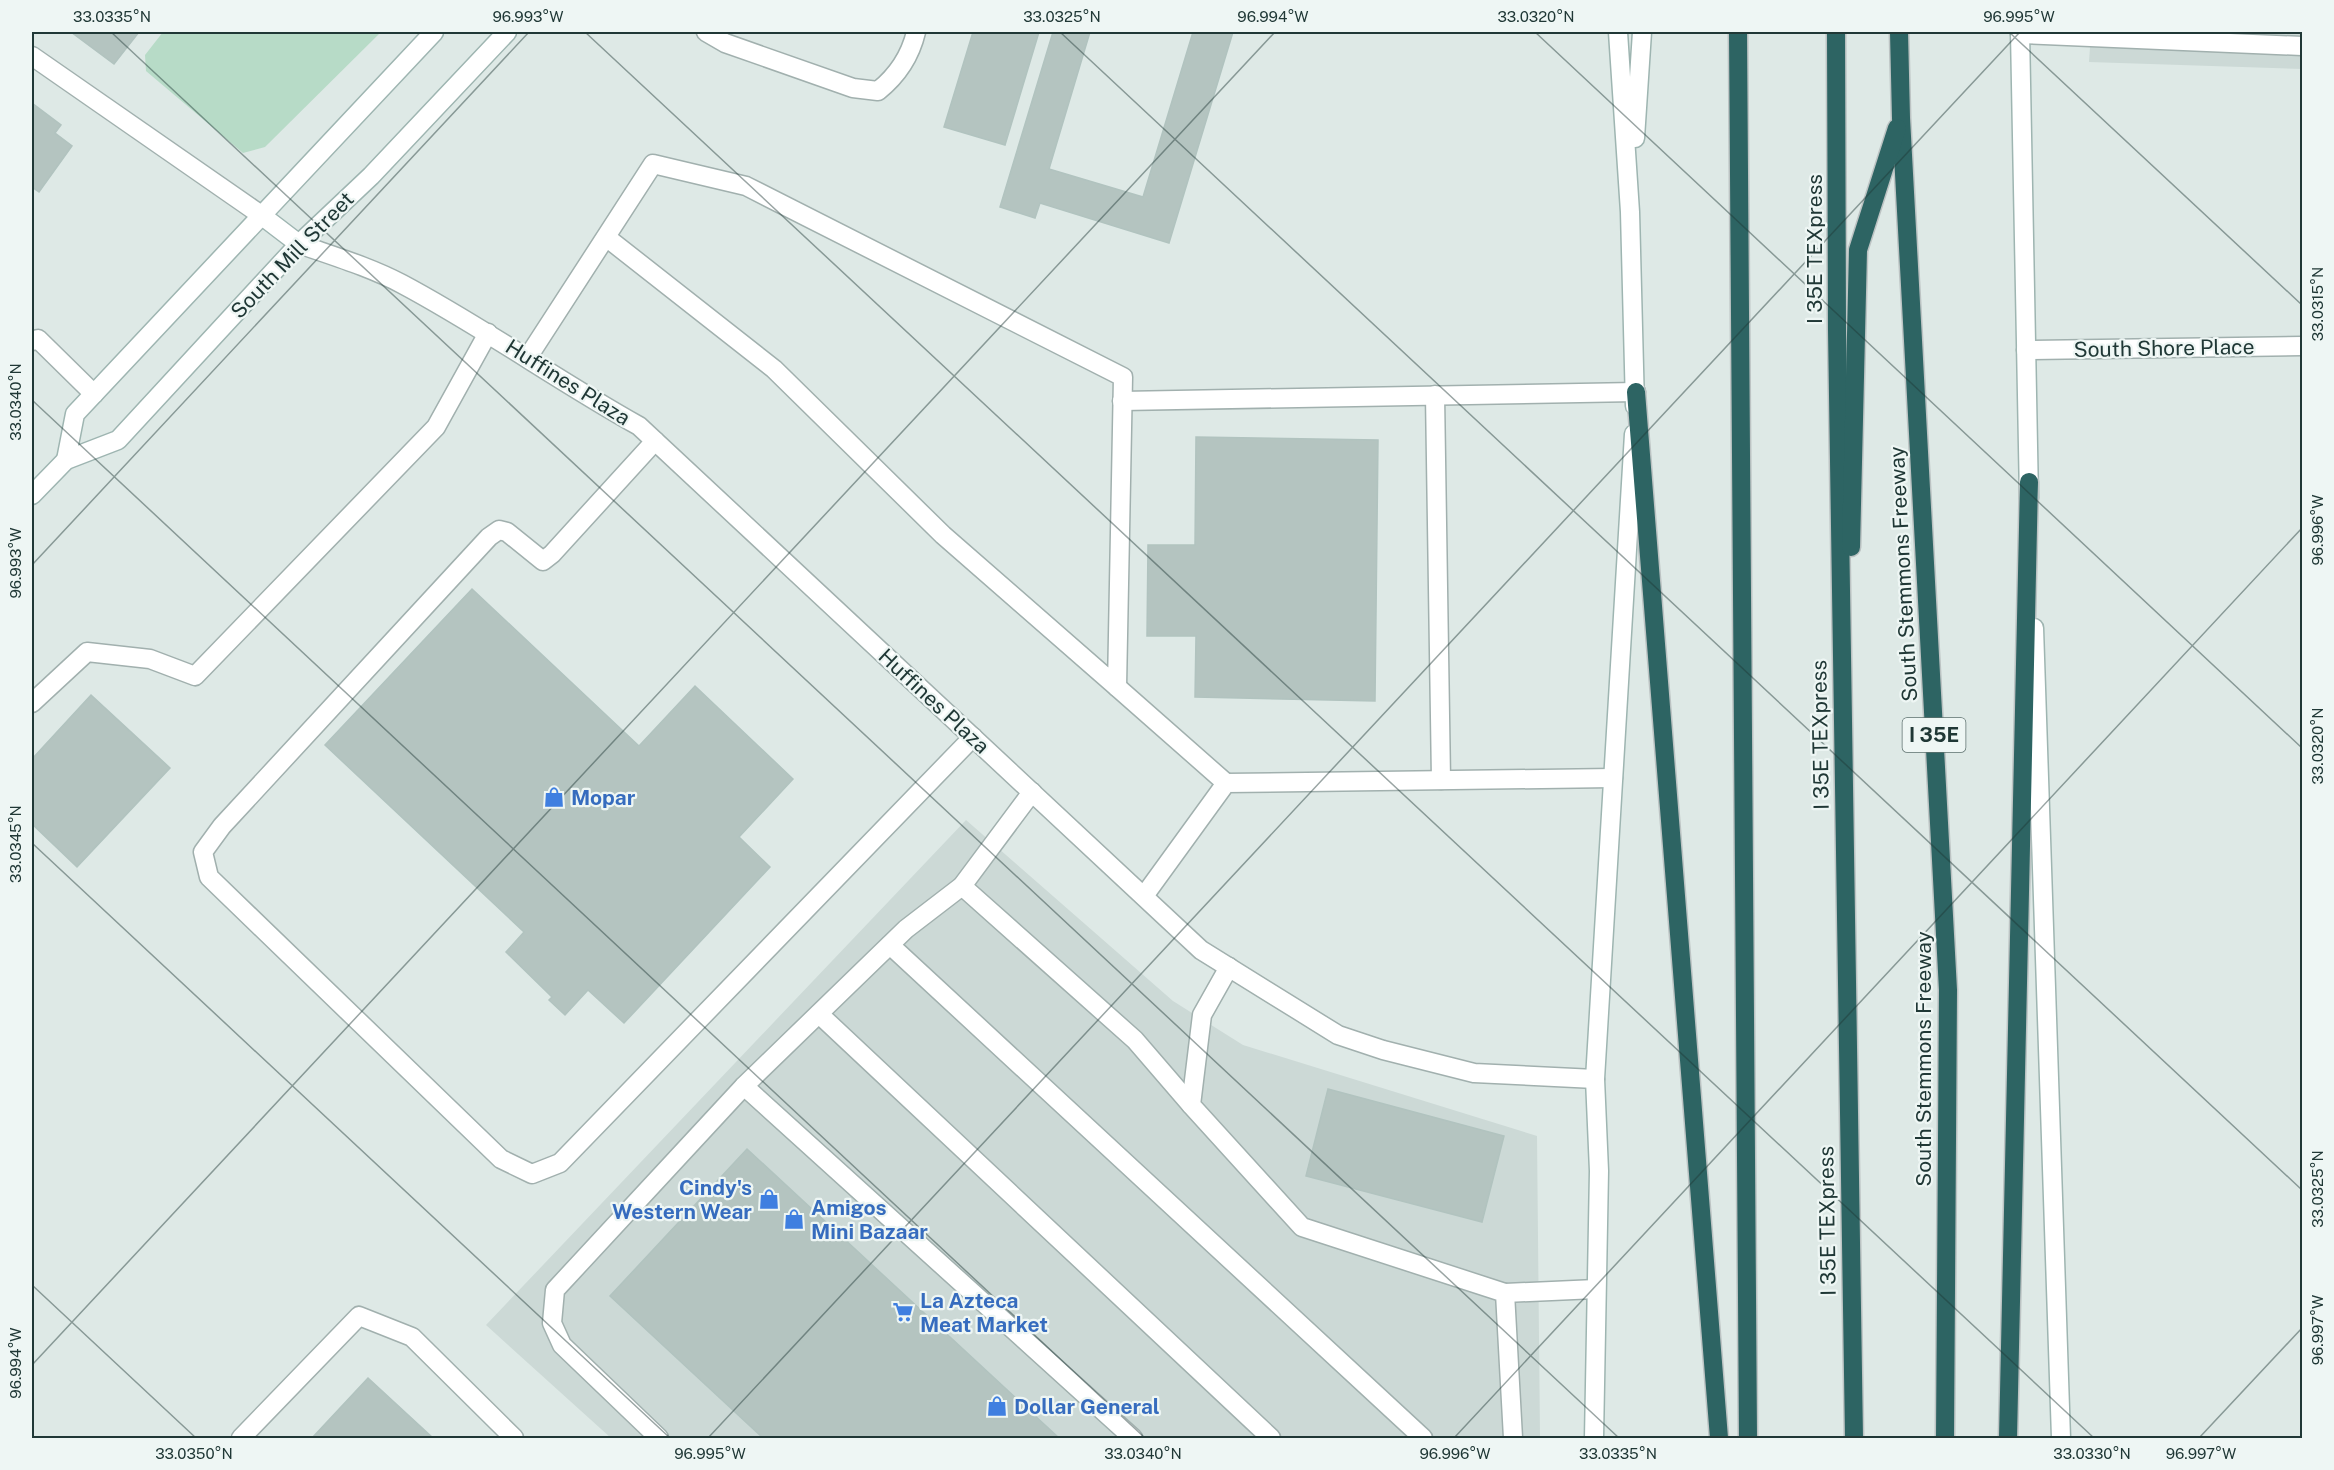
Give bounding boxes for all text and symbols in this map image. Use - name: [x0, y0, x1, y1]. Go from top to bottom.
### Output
- text: 33.0335°N: [73, 8, 151, 25]
- text: 96.993°W: [492, 8, 564, 25]
- text: 33.0325°N: [1023, 8, 1101, 25]
- text: 96.994°W: [1237, 8, 1309, 25]
- text: 33.0320°N: [1497, 8, 1575, 25]
- text: 96.995°W: [1983, 8, 2055, 25]
- street label: I 35E TEXpress: [1802, 174, 1827, 324]
- street label: South Mill Street: [225, 187, 359, 323]
- text: 33.0315°N: [2309, 267, 2326, 341]
- street label: Huffines Plaza: [501, 334, 635, 430]
- street label: South Shore Place: [2073, 334, 2255, 362]
- text: 33.0340°N: [7, 363, 24, 441]
- street label: South Stemmons Freeway: [1884, 446, 1922, 702]
- text: 96.996°W: [2309, 494, 2326, 566]
- text: 96.993°W: [7, 527, 24, 599]
- street label: Huffines Plaza: [873, 643, 995, 759]
- street label: I 35E TEXpress: [1806, 660, 1834, 810]
- text: 33.0320°N: [2309, 707, 2326, 785]
- road number: I 35E: [1902, 718, 1966, 752]
- shop icon: Mopar: [542, 785, 566, 809]
- place label: Mopar: [571, 785, 636, 810]
- text: 33.0345°N: [7, 805, 24, 883]
- street label: South Stemmons Freeway: [1911, 931, 1936, 1187]
- street label: I 35E TEXpress: [1813, 1146, 1841, 1296]
- text: 33.0325°N: [2309, 1150, 2326, 1228]
- place label: Cindy's Western Wear: [612, 1175, 752, 1224]
- shop icon: Cindy's Western Wear: [757, 1187, 781, 1211]
- place label: Amigos Mini Bazaar: [811, 1195, 928, 1244]
- shop icon: Amigos Mini Bazaar: [782, 1207, 806, 1231]
- place label: La Azteca Meat Market: [920, 1288, 1048, 1337]
- text: 96.997°W: [2309, 1295, 2326, 1365]
- supermarket icon: La Azteca Meat Market: [891, 1300, 915, 1324]
- text: 96.994°W: [7, 1327, 24, 1399]
- shop icon: Dollar General: [985, 1394, 1009, 1418]
- place label: Dollar General: [1014, 1394, 1160, 1419]
- text: 33.0350°N: [155, 1445, 233, 1462]
- text: 96.995°W: [674, 1445, 746, 1462]
- text: 33.0340°N: [1104, 1445, 1182, 1462]
- text: 96.996°W: [1419, 1445, 1491, 1462]
- text: 33.0335°N: [1579, 1445, 1657, 1462]
- text: 33.0330°N: [2053, 1445, 2131, 1462]
- text: 96.997°W: [2166, 1445, 2236, 1462]

